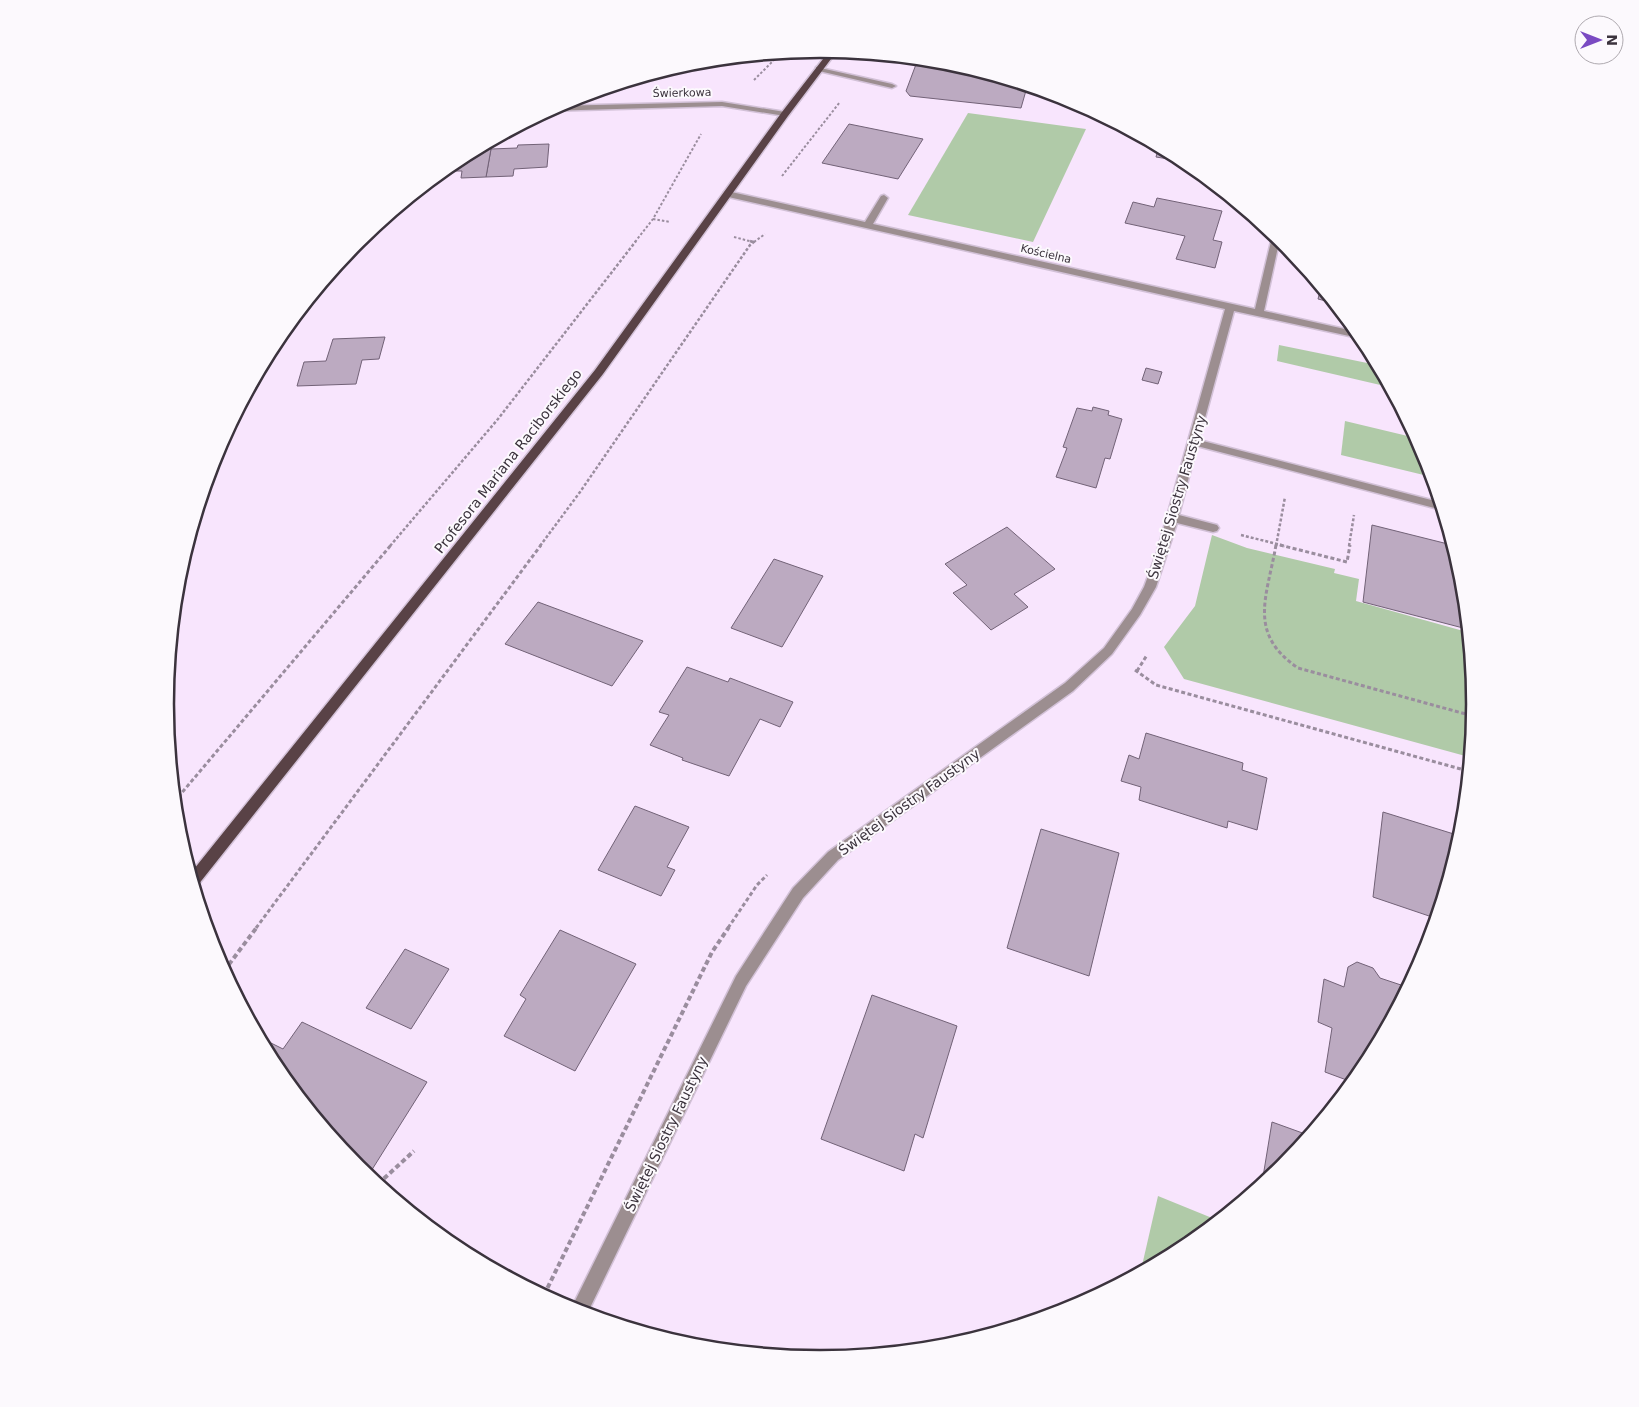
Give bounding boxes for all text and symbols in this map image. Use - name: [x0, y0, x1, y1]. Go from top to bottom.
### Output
- north arrow: [1574, 15, 1624, 65]
- text: N: [1604, 34, 1620, 46]
- street label: Świerkowa: [653, 86, 711, 100]
- street label: Kościelna: [1019, 242, 1073, 266]
- street label: Profesora Mariana Raciborskiego: [431, 366, 585, 556]
- street label: Świętej Siostry Faustyny: [1143, 413, 1210, 581]
- street label: Świętej Siostry Faustyny: [835, 745, 983, 859]
- street label: Świętej Siostry Faustyny: [621, 1053, 711, 1214]

